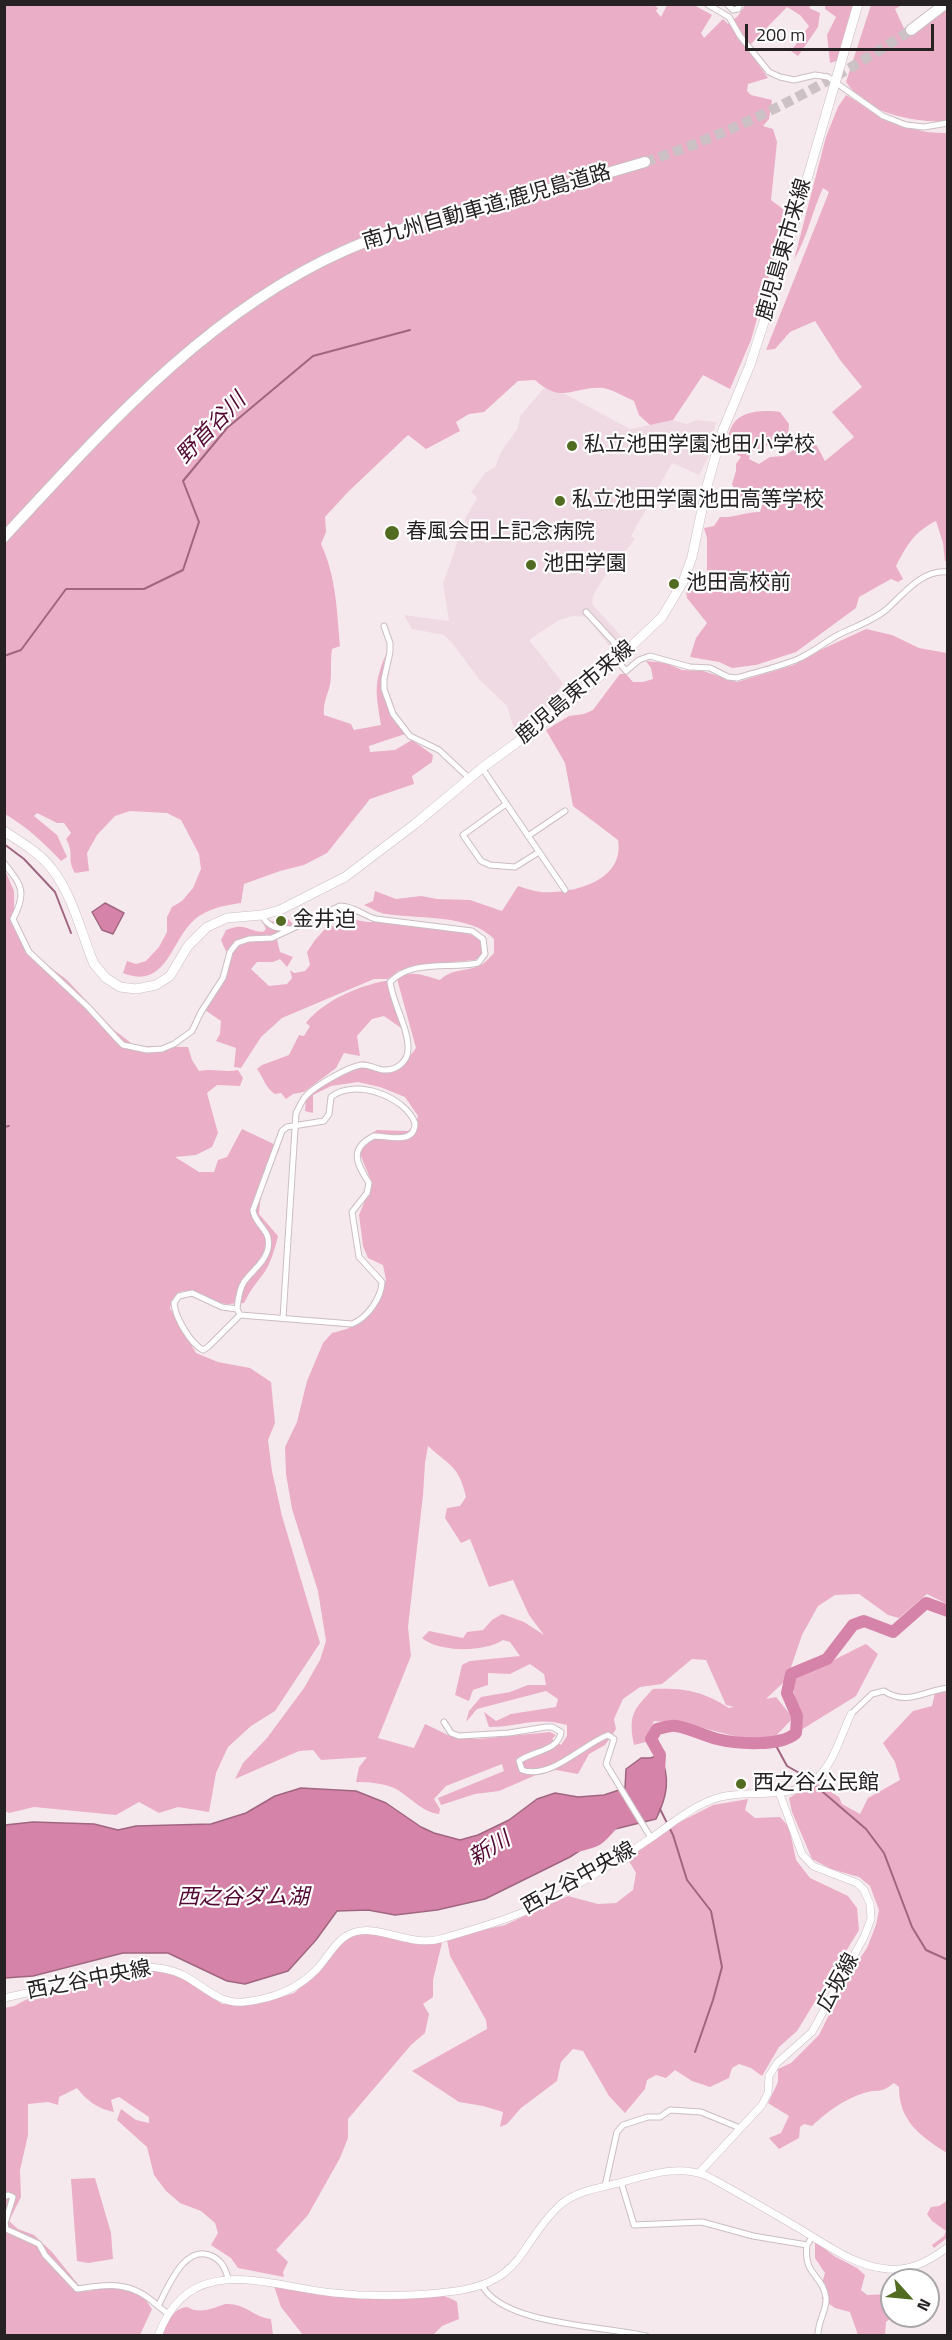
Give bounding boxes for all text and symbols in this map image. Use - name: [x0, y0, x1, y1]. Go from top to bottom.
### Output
- scale bar: [748, 12, 937, 50]
- text: 200 m: [756, 21, 805, 48]
- street label: 南九州自動車道;鹿児島道路: [360, 160, 614, 256]
- street label: 鹿児島東市来線: [753, 176, 817, 324]
- water label: 野首谷川: [172, 388, 252, 470]
- place label: 私立池田学園池田小学校: [584, 433, 815, 459]
- marker: 私立池田学園池田小学校: [565, 439, 579, 453]
- place label: 私立池田学園池田高等学校: [572, 488, 824, 514]
- marker: 私立池田学園池田高等学校: [553, 494, 567, 508]
- place label: 春風会田上記念病院: [406, 520, 595, 546]
- marker: 春風会田上記念病院: [383, 524, 401, 542]
- place label: 池田学園: [543, 552, 627, 578]
- marker: 池田学園: [524, 558, 538, 572]
- place label: 池田高校前: [686, 571, 791, 597]
- marker: 池田高校前: [667, 577, 681, 591]
- street label: 鹿児島東市来線: [512, 636, 640, 750]
- place label: 金井迫: [293, 908, 356, 934]
- marker: 金井迫: [274, 914, 288, 928]
- place label: 西之谷公民館: [753, 1771, 879, 1797]
- marker: 西之谷公民館: [734, 1777, 748, 1791]
- water label: 新川: [464, 1827, 516, 1873]
- street label: 西之谷中央線: [518, 1837, 640, 1921]
- water label: 西之谷ダム湖: [177, 1886, 309, 1912]
- street label: 広坂線: [813, 1949, 865, 2017]
- street label: 西之谷中央線: [25, 1957, 153, 2005]
- north arrow: [880, 2268, 940, 2328]
- text: N: [911, 2295, 937, 2316]

